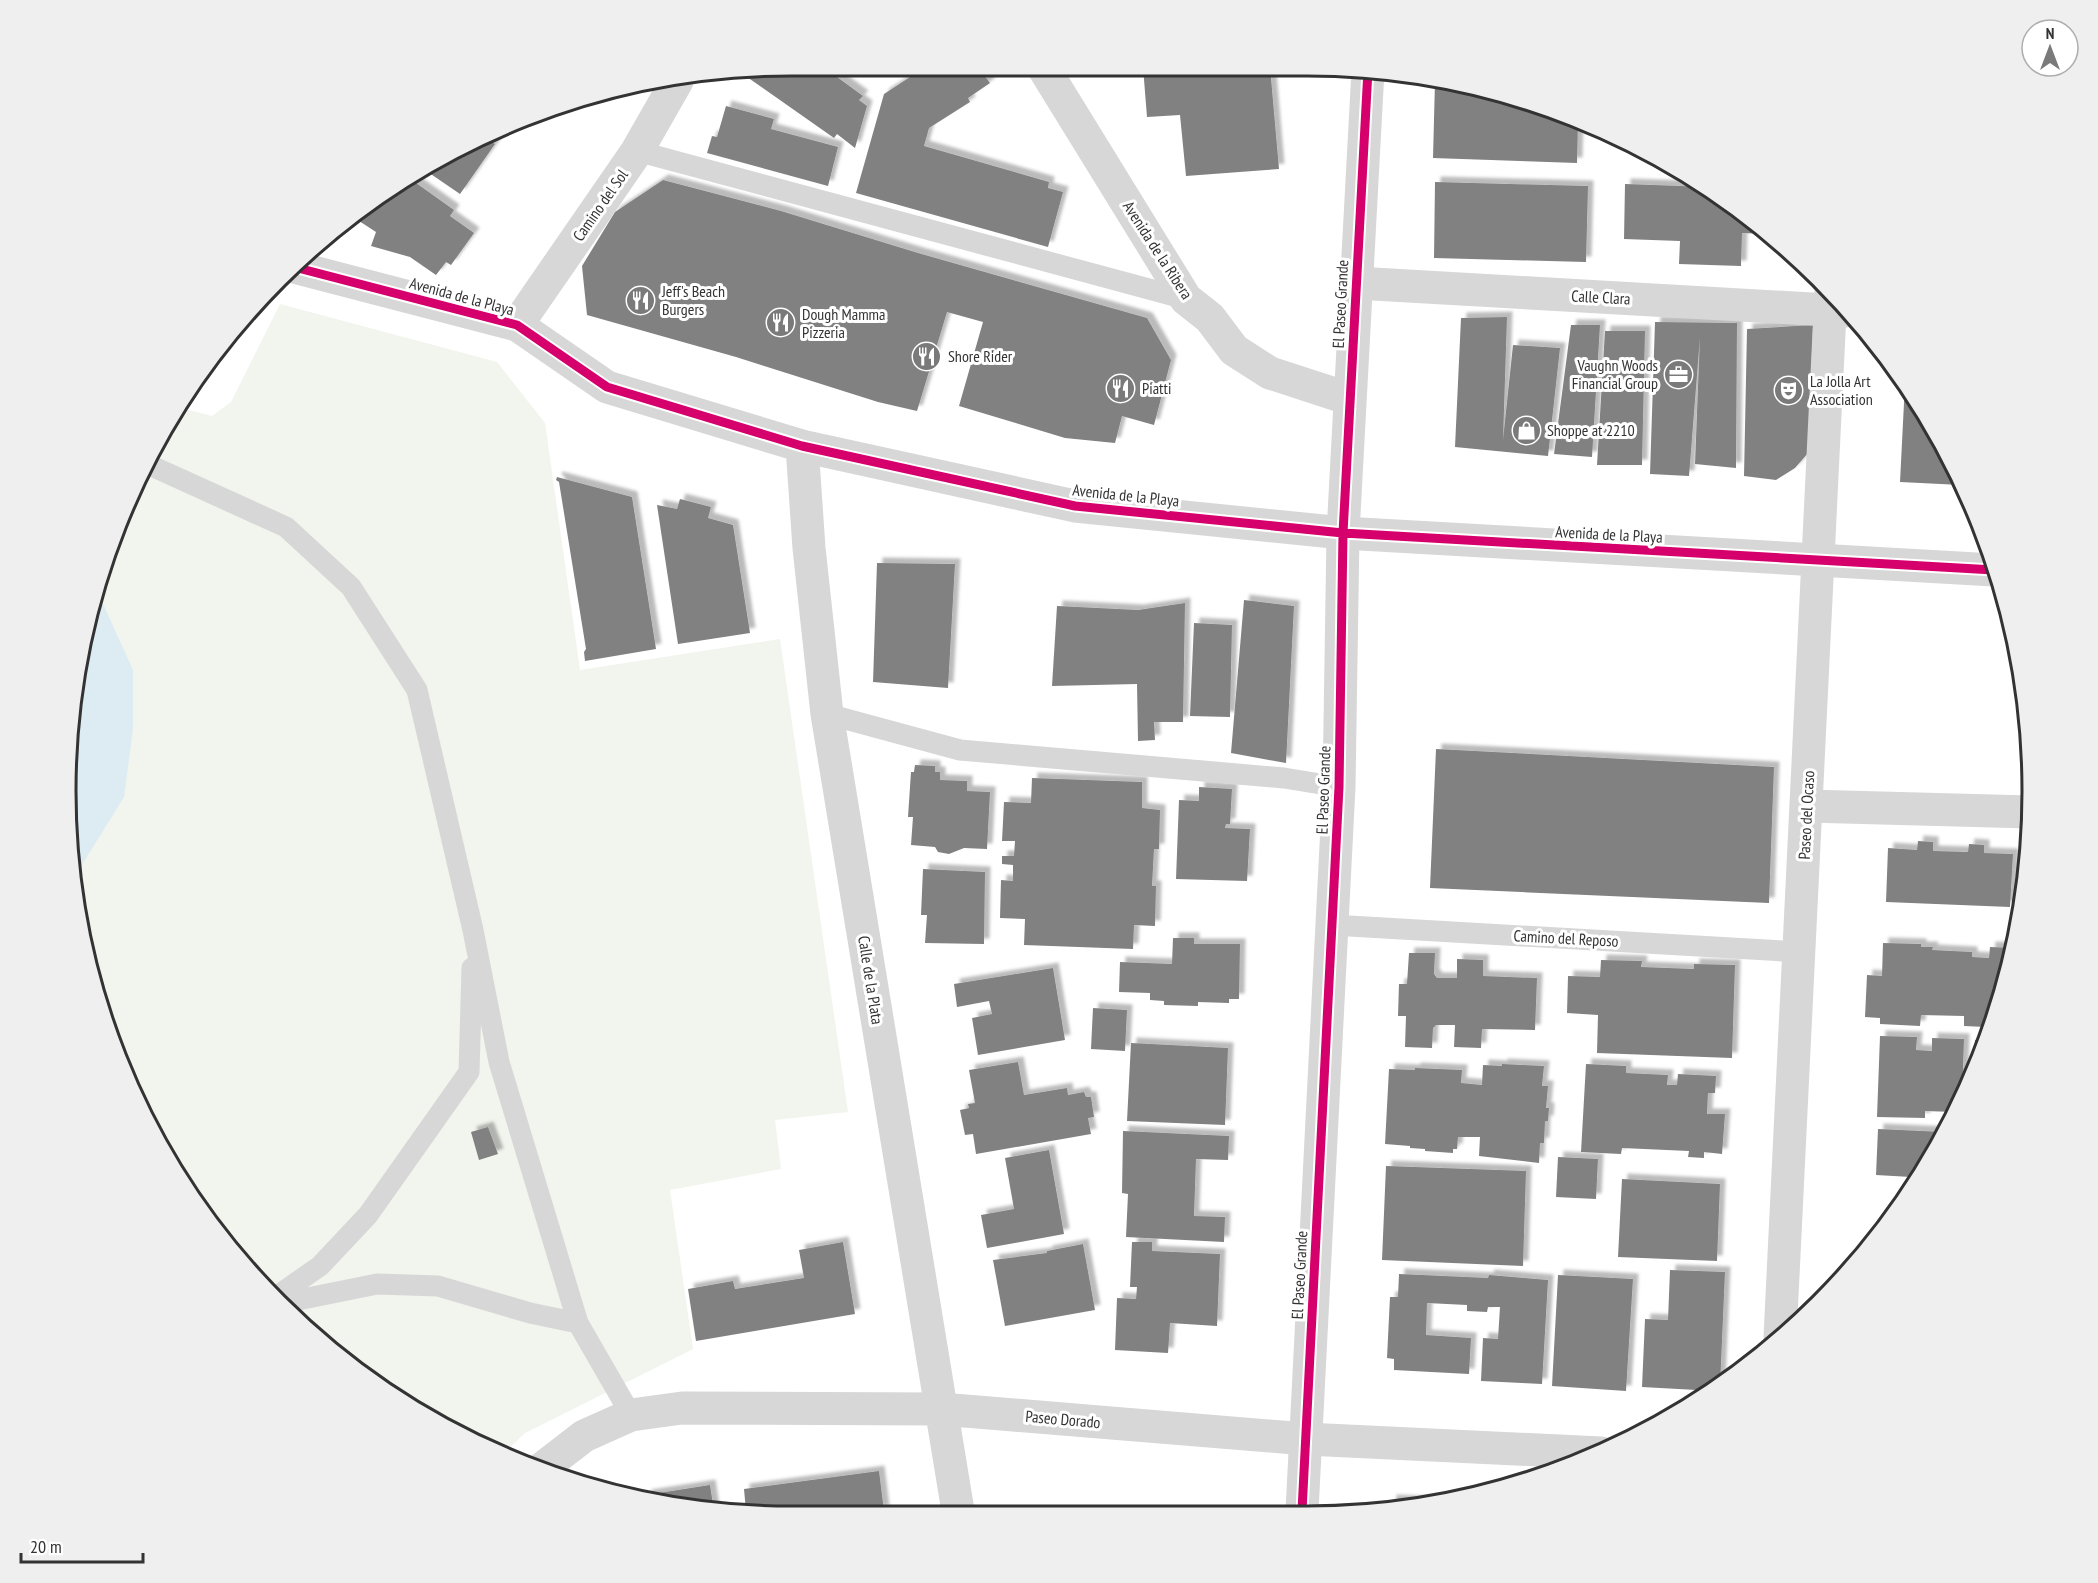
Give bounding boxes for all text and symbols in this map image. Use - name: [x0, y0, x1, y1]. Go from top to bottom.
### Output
- north arrow: [2020, 18, 2080, 78]
- text: N: [2046, 23, 2054, 43]
- street label: Camino del Sol: [568, 165, 632, 245]
- street label: Avenida de la Ribera: [1119, 197, 1197, 303]
- street label: El Paseo Grande: [1328, 259, 1352, 349]
- street label: Avenida de la Playa: [408, 272, 516, 320]
- place label: Jeff's Beach Burgers: [661, 281, 725, 319]
- restaurant icon: Jeff's Beach Burgers: [625, 284, 657, 316]
- street label: Calle Clara: [1571, 285, 1631, 309]
- place label: Dough Mamma Pizzeria: [802, 304, 885, 342]
- restaurant icon: Dough Mamma Pizzeria: [765, 307, 797, 339]
- restaurant icon: Shore Rider: [911, 340, 943, 372]
- place label: Shore Rider: [948, 346, 1013, 366]
- place label: Vaughn Woods Financial Group: [1572, 355, 1658, 393]
- office icon: Vaughn Woods Financial Group: [1663, 358, 1695, 390]
- place label: La Jolla Art Association: [1810, 371, 1873, 409]
- restaurant icon: Piatti: [1105, 372, 1137, 404]
- theatre icon: La Jolla Art Association: [1773, 374, 1805, 406]
- place label: Piatti: [1142, 378, 1171, 398]
- shop icon: Shoppe at 2210: [1510, 414, 1542, 446]
- place label: Shoppe at 2210: [1547, 420, 1635, 440]
- street label: Avenida de la Playa: [1072, 479, 1180, 511]
- street label: Avenida de la Playa: [1555, 521, 1663, 547]
- street label: El Paseo Grande: [1311, 745, 1335, 835]
- street label: Paseo del Ocaso: [1794, 770, 1818, 860]
- street label: Camino del Reposo: [1513, 925, 1619, 951]
- street label: Calle de la Plata: [854, 934, 888, 1026]
- street label: El Paseo Grande: [1287, 1230, 1311, 1320]
- street label: Paseo Dorado: [1025, 1406, 1101, 1432]
- scale bar: [21, 1526, 142, 1564]
- text: 20 m: [30, 1535, 62, 1558]

